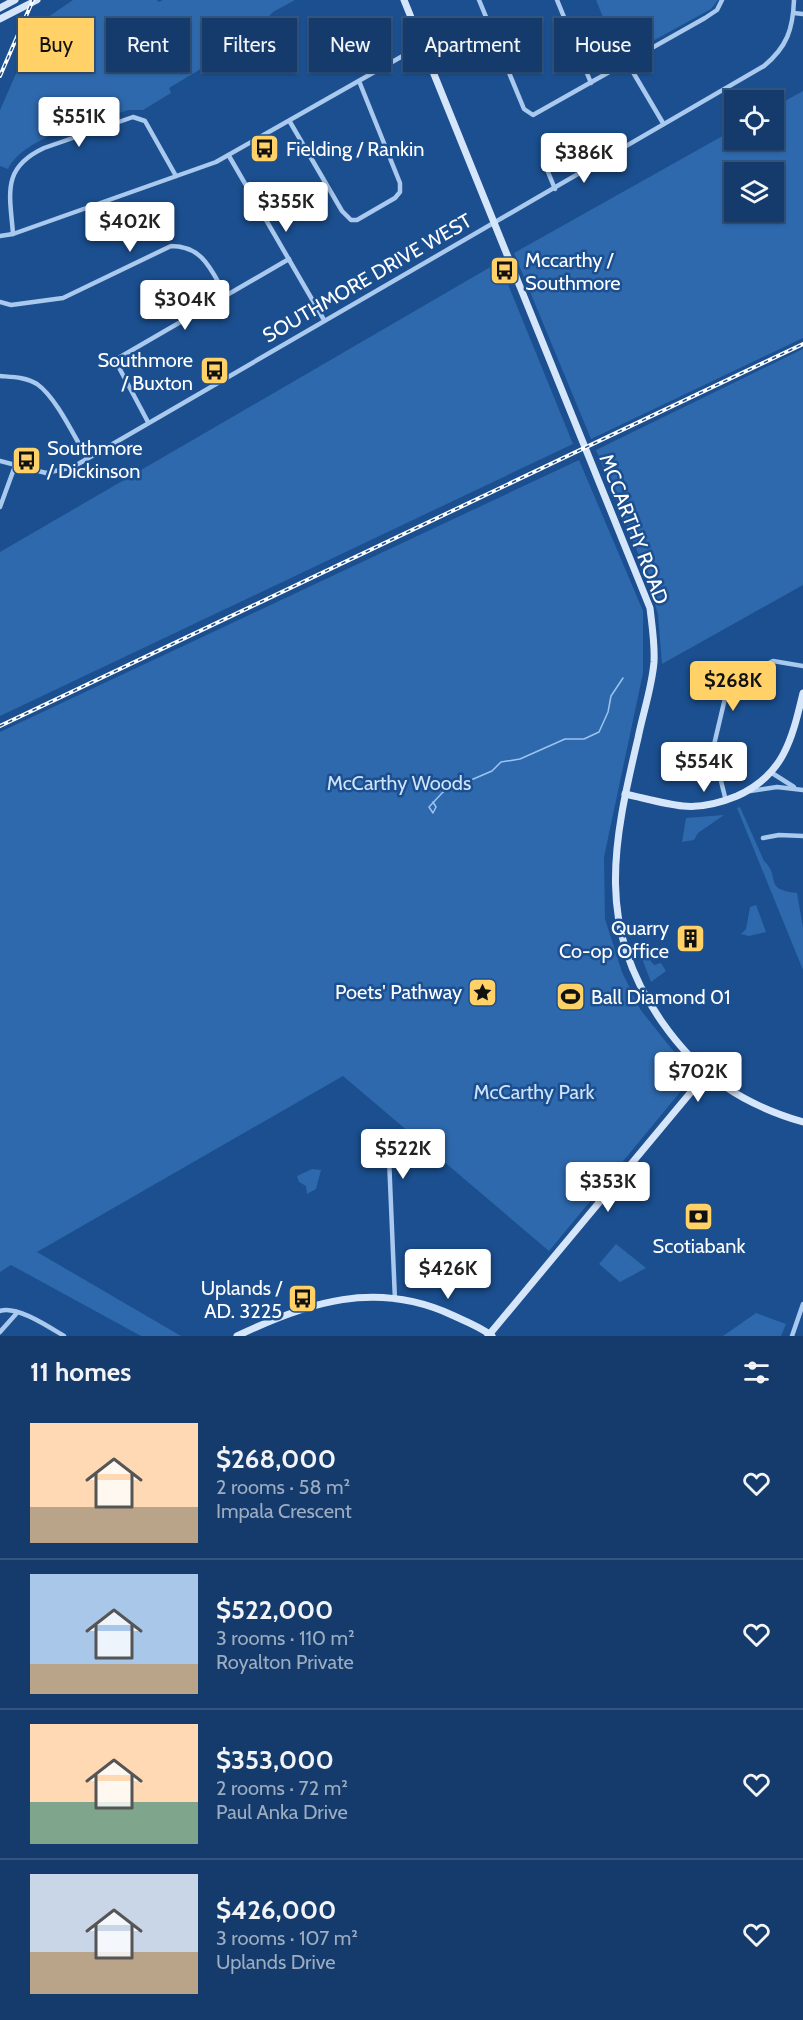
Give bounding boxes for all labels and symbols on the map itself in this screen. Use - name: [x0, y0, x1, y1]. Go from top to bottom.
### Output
- pin: $551K: [37, 97, 121, 148]
- bus stop icon: Fielding / Rankin: [249, 133, 281, 165]
- pin: $386K: [542, 133, 626, 184]
- place label: Fielding / Rankin: [286, 137, 424, 161]
- pin: $355K: [244, 182, 328, 233]
- pin: $402K: [88, 202, 172, 253]
- street label: SOUTHMORE DRIVE WEST: [258, 208, 476, 348]
- place label: Mccarthy / Southmore: [525, 248, 621, 295]
- bus stop icon: Mccarthy / Southmore: [488, 255, 520, 287]
- pin: $304K: [143, 280, 227, 331]
- place label: Southmore / Buxton: [97, 348, 193, 395]
- bus stop icon: Southmore / Buxton: [198, 355, 230, 387]
- place label: Southmore / Dickinson: [46, 436, 143, 483]
- bus stop icon: Southmore / Dickinson: [10, 444, 42, 476]
- street label: MCCARTHY ROAD: [594, 450, 674, 608]
- pin: $268K: [691, 661, 775, 712]
- pin: $554K: [662, 742, 746, 793]
- park label: McCarthy Woods: [327, 771, 471, 795]
- place label: Quarry Co-op Office: [559, 916, 669, 963]
- building icon: Quarry Co-op Office: [674, 923, 706, 955]
- place icon: Poets' Pathway: [467, 976, 499, 1008]
- place label: Poets' Pathway: [335, 980, 462, 1004]
- sports icon: Ball Diamond 01: [554, 981, 586, 1013]
- place label: Ball Diamond 01: [591, 985, 731, 1009]
- pin: $702K: [656, 1052, 740, 1103]
- park label: McCarthy Park: [473, 1080, 595, 1104]
- pin: $522K: [361, 1129, 445, 1180]
- pin: $353K: [566, 1162, 650, 1213]
- bank icon: Scotiabank: [683, 1200, 715, 1232]
- place label: Scotiabank: [653, 1234, 745, 1258]
- pin: $426K: [406, 1249, 490, 1300]
- place label: Uplands / AD. 3225: [201, 1276, 284, 1323]
- bus stop icon: Uplands / AD. 3225: [287, 1283, 319, 1315]

